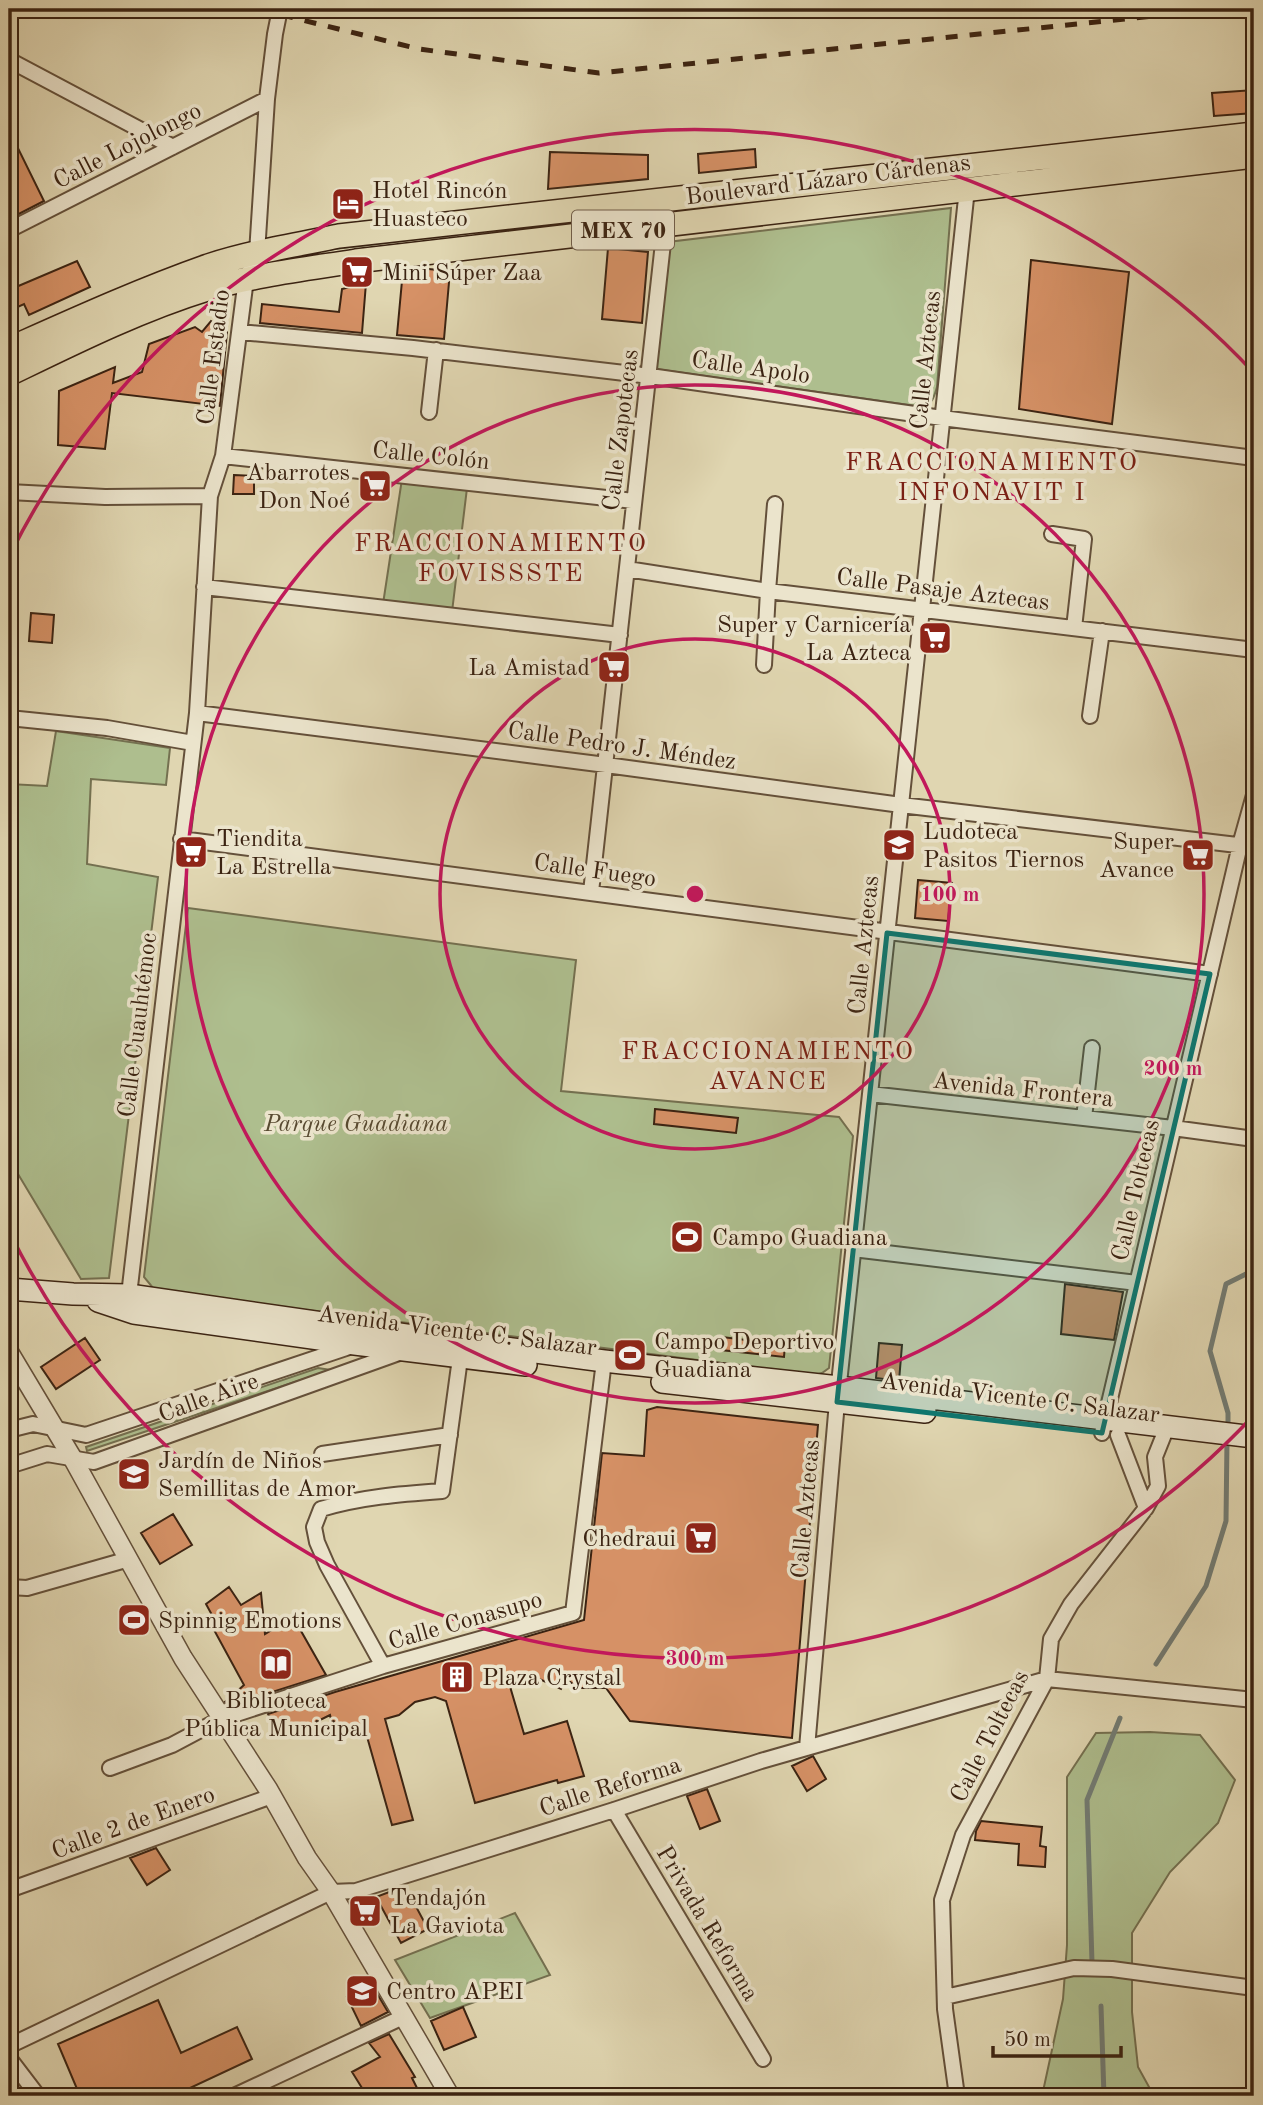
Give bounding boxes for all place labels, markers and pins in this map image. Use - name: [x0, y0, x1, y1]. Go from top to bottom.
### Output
- place label: Hotel Rincón Huasteco: [372, 180, 507, 232]
- hotel icon: Hotel Rincón Huasteco: [329, 185, 367, 223]
- supermarket icon: Mini Súper Zaa: [338, 253, 376, 291]
- place label: Mini Súper Zaa: [382, 262, 542, 286]
- place label: Abarrotes Don Noé: [246, 462, 350, 514]
- supermarket icon: Abarrotes Don Noé: [356, 467, 394, 505]
- place label: Super y Carnicería La Azteca: [717, 614, 911, 666]
- supermarket icon: Super y Carnicería La Azteca: [916, 619, 954, 657]
- supermarket icon: La Amistad: [595, 648, 633, 686]
- place label: La Amistad: [468, 657, 590, 681]
- place label: Ludoteca Pasitos Tiernos: [923, 821, 1084, 873]
- school or university icon: Ludoteca Pasitos Tiernos: [880, 826, 918, 864]
- place label: Tiendita La Estrella: [216, 828, 332, 880]
- place label: Super Avance: [1099, 831, 1174, 883]
- supermarket icon: Tiendita La Estrella: [172, 833, 210, 871]
- supermarket icon: Super Avance: [1179, 836, 1217, 874]
- centre of rings: [683, 882, 707, 906]
- sports icon: Campo Guadiana: [668, 1218, 706, 1256]
- place label: Campo Guadiana: [712, 1227, 888, 1251]
- place label: Campo Deportivo Guadiana: [654, 1331, 834, 1383]
- sports icon: Campo Deportivo Guadiana: [611, 1336, 649, 1374]
- place label: Jardín de Niños Semillitas de Amor: [158, 1450, 356, 1502]
- school or university icon: Jardín de Niños Semillitas de Amor: [115, 1455, 153, 1493]
- supermarket icon: Chedraui: [682, 1519, 720, 1557]
- place label: Chedraui: [582, 1528, 676, 1552]
- sports icon: Spinnig Emotions: [115, 1601, 153, 1639]
- place label: Spinnig Emotions: [158, 1610, 342, 1634]
- library icon: Biblioteca Pública Municipal: [257, 1645, 295, 1683]
- building icon: Plaza Crystal: [438, 1658, 476, 1696]
- place label: Plaza Crystal: [482, 1667, 622, 1691]
- place label: Biblioteca Pública Municipal: [184, 1690, 368, 1742]
- place label: Tendajón La Gaviota: [390, 1887, 505, 1939]
- supermarket icon: Tendajón La Gaviota: [346, 1892, 384, 1930]
- school or university icon: Centro APEI: [343, 1972, 381, 2010]
- place label: Centro APEI: [386, 1981, 524, 2005]

